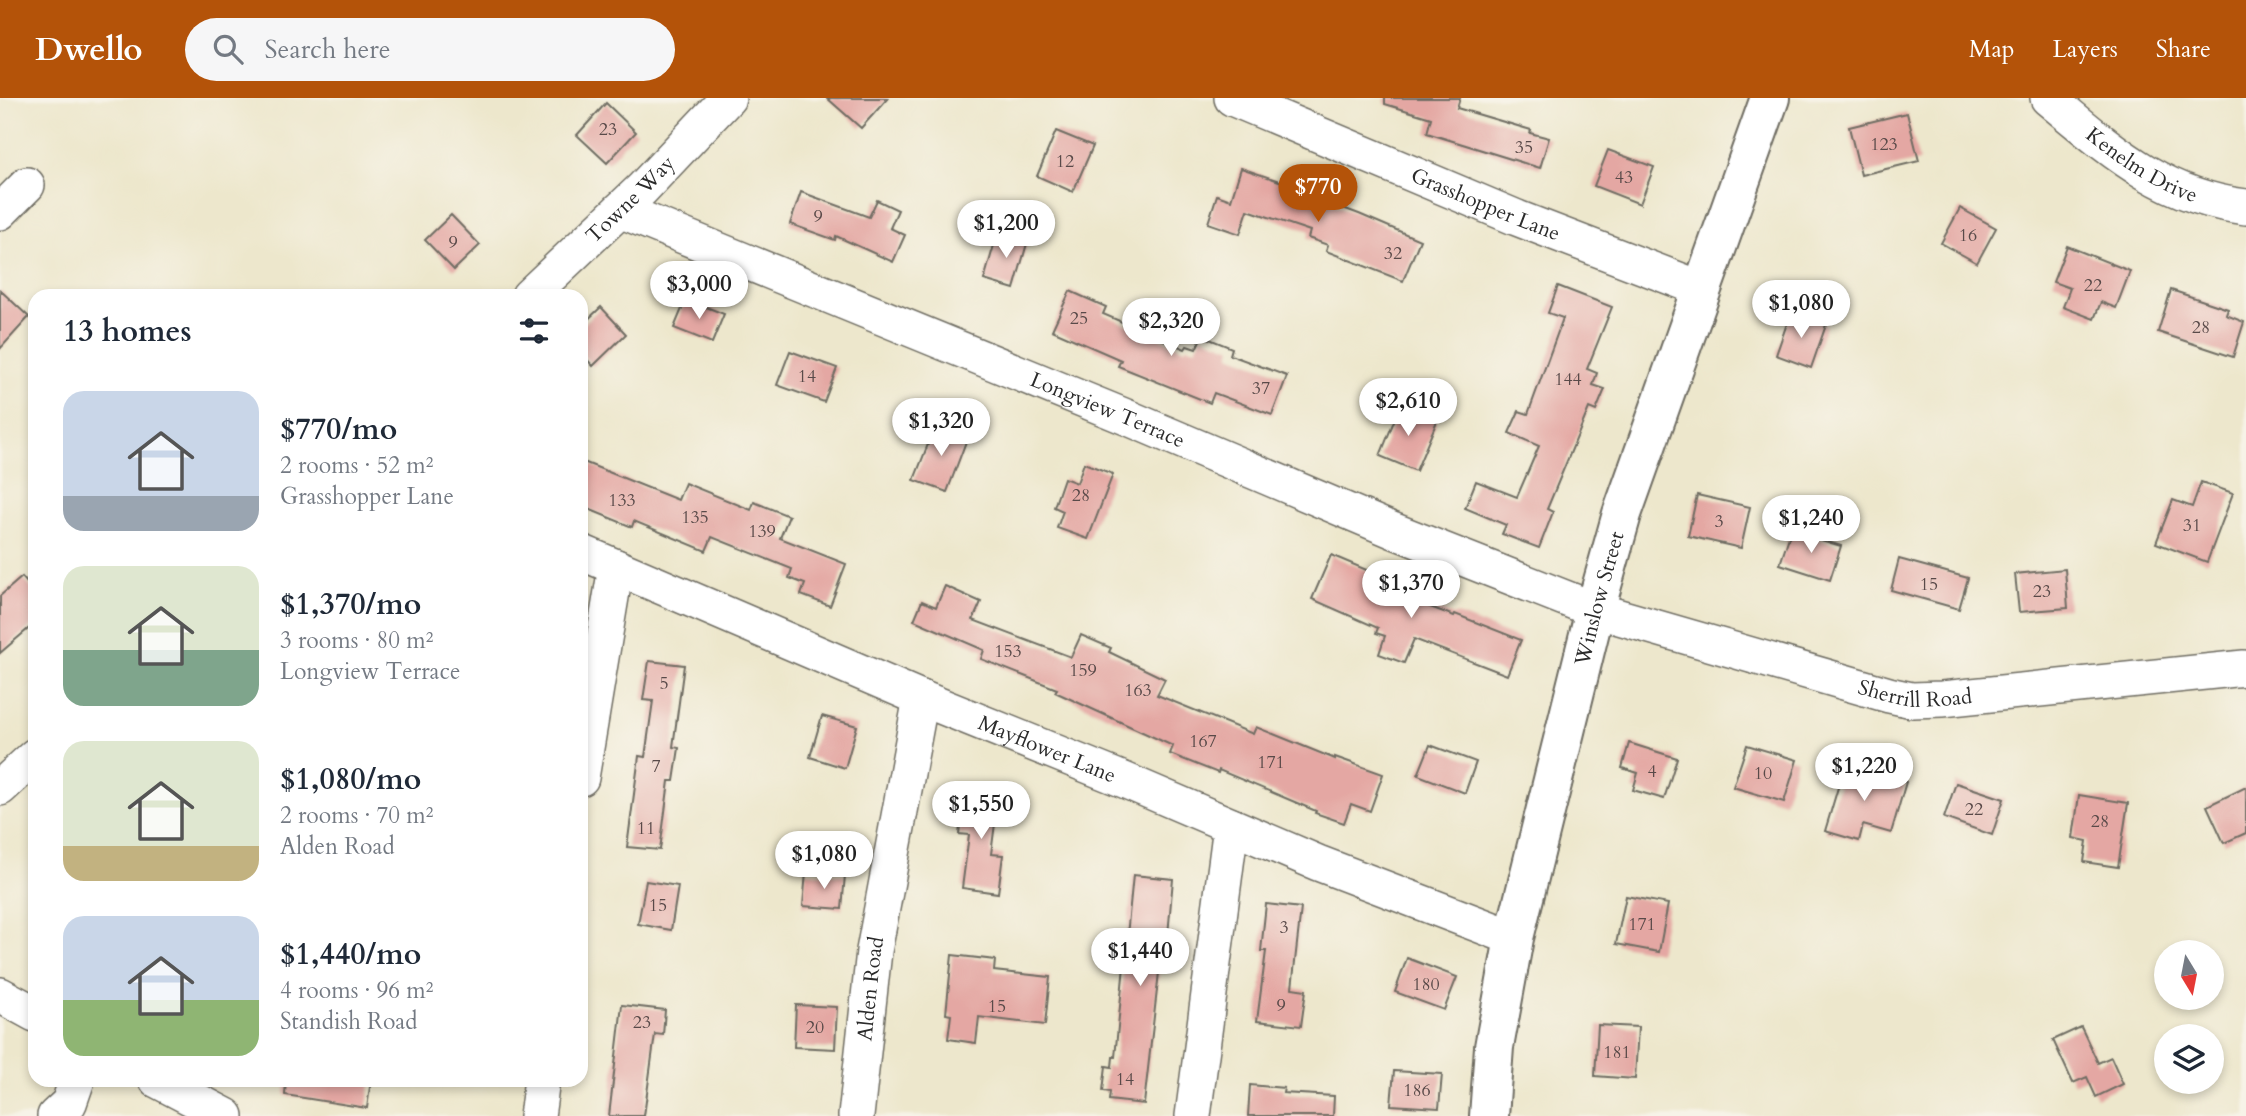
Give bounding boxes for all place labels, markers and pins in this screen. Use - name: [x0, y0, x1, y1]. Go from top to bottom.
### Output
- pin: $770: [1277, 164, 1359, 224]
- pin: $1,200: [949, 200, 1063, 260]
- pin: $3,000: [642, 262, 756, 321]
- pin: $1,080: [1744, 280, 1858, 340]
- pin: $2,320: [1114, 299, 1228, 358]
- pin: $2,610: [1351, 378, 1465, 438]
- pin: $1,320: [884, 398, 998, 458]
- pin: $1,240: [1754, 496, 1868, 555]
- pin: $1,370: [1354, 560, 1468, 620]
- pin: $1,220: [1807, 744, 1921, 803]
- pin: $1,550: [924, 782, 1038, 841]
- pin: $1,080: [767, 832, 881, 891]
- pin: $1,440: [1083, 928, 1197, 988]

